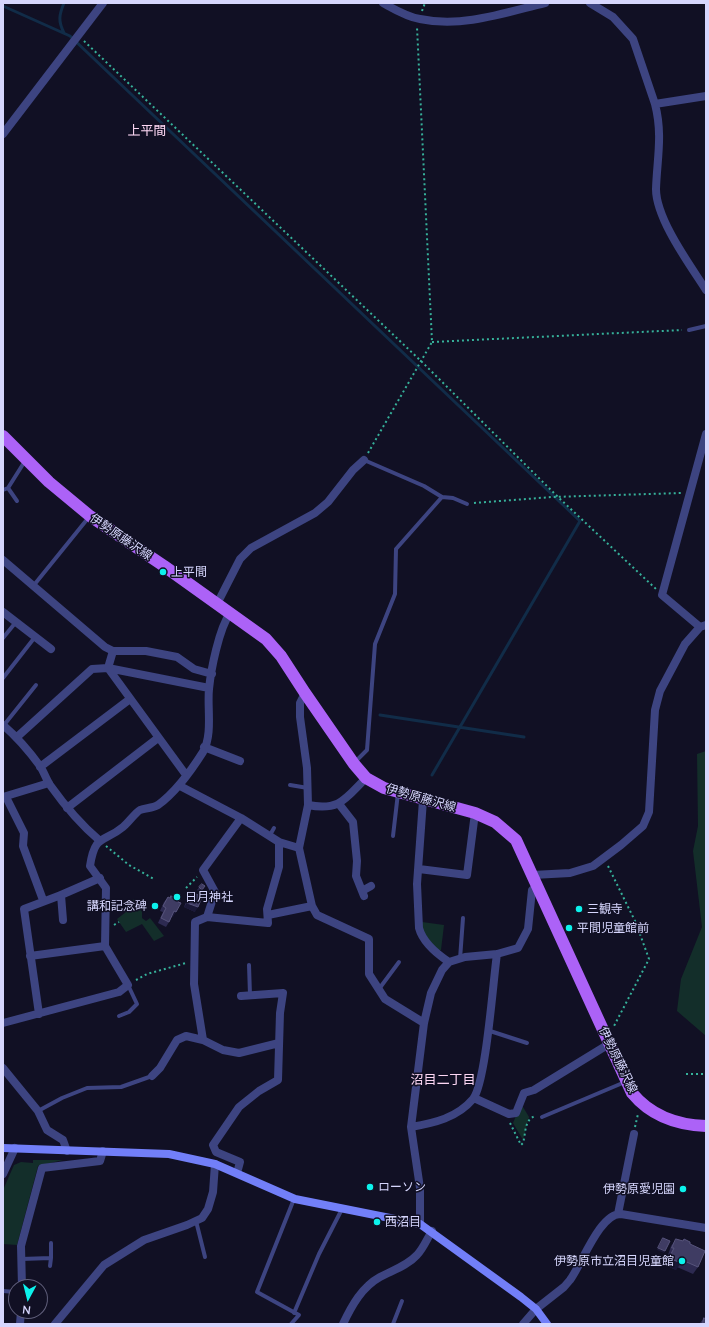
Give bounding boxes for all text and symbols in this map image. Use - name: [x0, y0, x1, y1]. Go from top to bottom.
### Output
- district label: 上平間: [128, 123, 166, 139]
- street label: 伊勢原藤沢線: [87, 511, 155, 563]
- place label: 上平間: [171, 565, 207, 579]
- marker: 上平間: [158, 567, 168, 577]
- street label: 伊勢原藤沢線: [384, 781, 458, 815]
- place label: 日月神社: [185, 890, 233, 904]
- marker: 日月神社: [172, 892, 182, 902]
- place label: 講和記念碑: [87, 899, 147, 913]
- marker: 講和記念碑: [150, 901, 160, 911]
- place label: 三観寺: [587, 902, 623, 916]
- marker: 三観寺: [574, 904, 584, 914]
- place label: 平間児童館前: [577, 921, 649, 935]
- marker: 平間児童館前: [564, 923, 574, 933]
- street label: 伊勢原藤沢線: [596, 1024, 640, 1096]
- district label: 沼目二丁目: [411, 1072, 475, 1088]
- place label: ローソン: [378, 1180, 426, 1194]
- marker: ローソン: [365, 1182, 375, 1192]
- place label: 伊勢原愛児園: [603, 1182, 675, 1196]
- marker: 伊勢原愛児園: [678, 1184, 688, 1194]
- place label: 西沼目: [385, 1215, 421, 1229]
- marker: 西沼目: [372, 1217, 382, 1227]
- place label: 伊勢原市立沼目児童館: [554, 1254, 674, 1268]
- marker: 伊勢原市立沼目児童館: [677, 1256, 687, 1266]
- north arrow: [8, 1279, 48, 1319]
- text: N: [22, 1303, 32, 1317]

